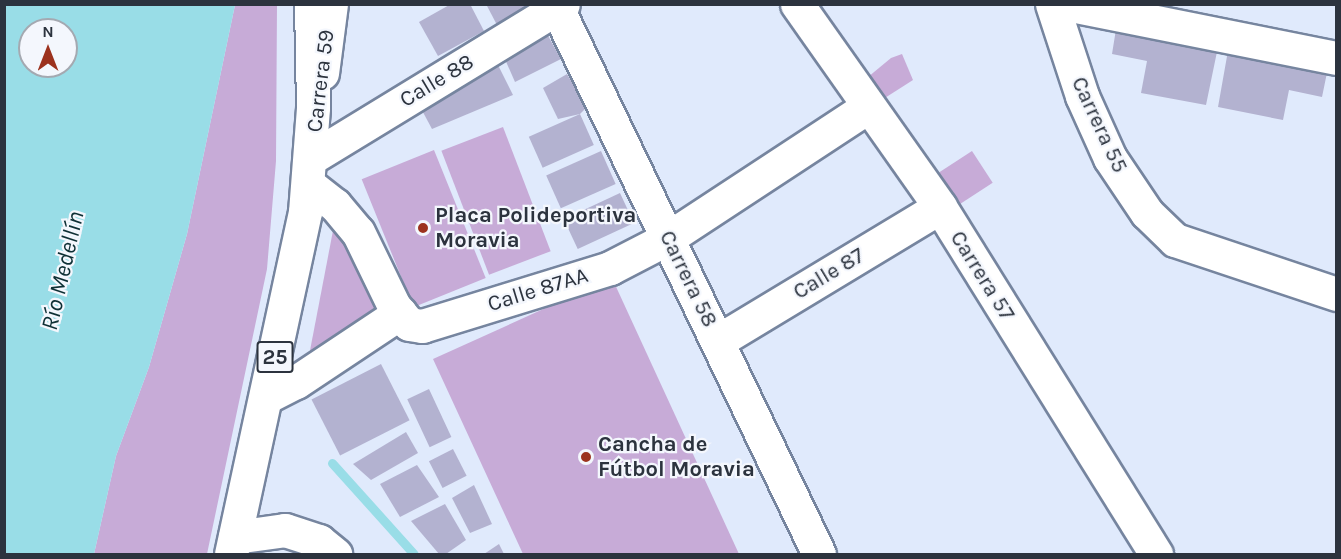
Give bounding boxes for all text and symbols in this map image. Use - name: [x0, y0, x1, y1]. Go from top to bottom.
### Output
- north arrow: [18, 18, 78, 78]
- text: N: [42, 22, 54, 41]
- street label: Carrera 59: [302, 28, 340, 134]
- street label: Calle 88: [395, 49, 479, 113]
- street label: Carrera 55: [1065, 73, 1133, 177]
- place label: Placa Polideportiva Moravia: [435, 202, 636, 254]
- water label: Río Medellín: [35, 209, 91, 333]
- marker: Placa Polideportiva Moravia: [416, 221, 430, 235]
- street label: Carrera 58: [653, 226, 723, 332]
- street label: Carrera 57: [944, 226, 1020, 326]
- street label: Calle 87: [789, 243, 869, 305]
- street label: Calle 87AA: [485, 262, 591, 318]
- road number: 25: [256, 339, 294, 375]
- place label: Cancha de Fútbol Moravia: [598, 431, 755, 482]
- marker: Cancha de Fútbol Moravia: [579, 450, 593, 464]

